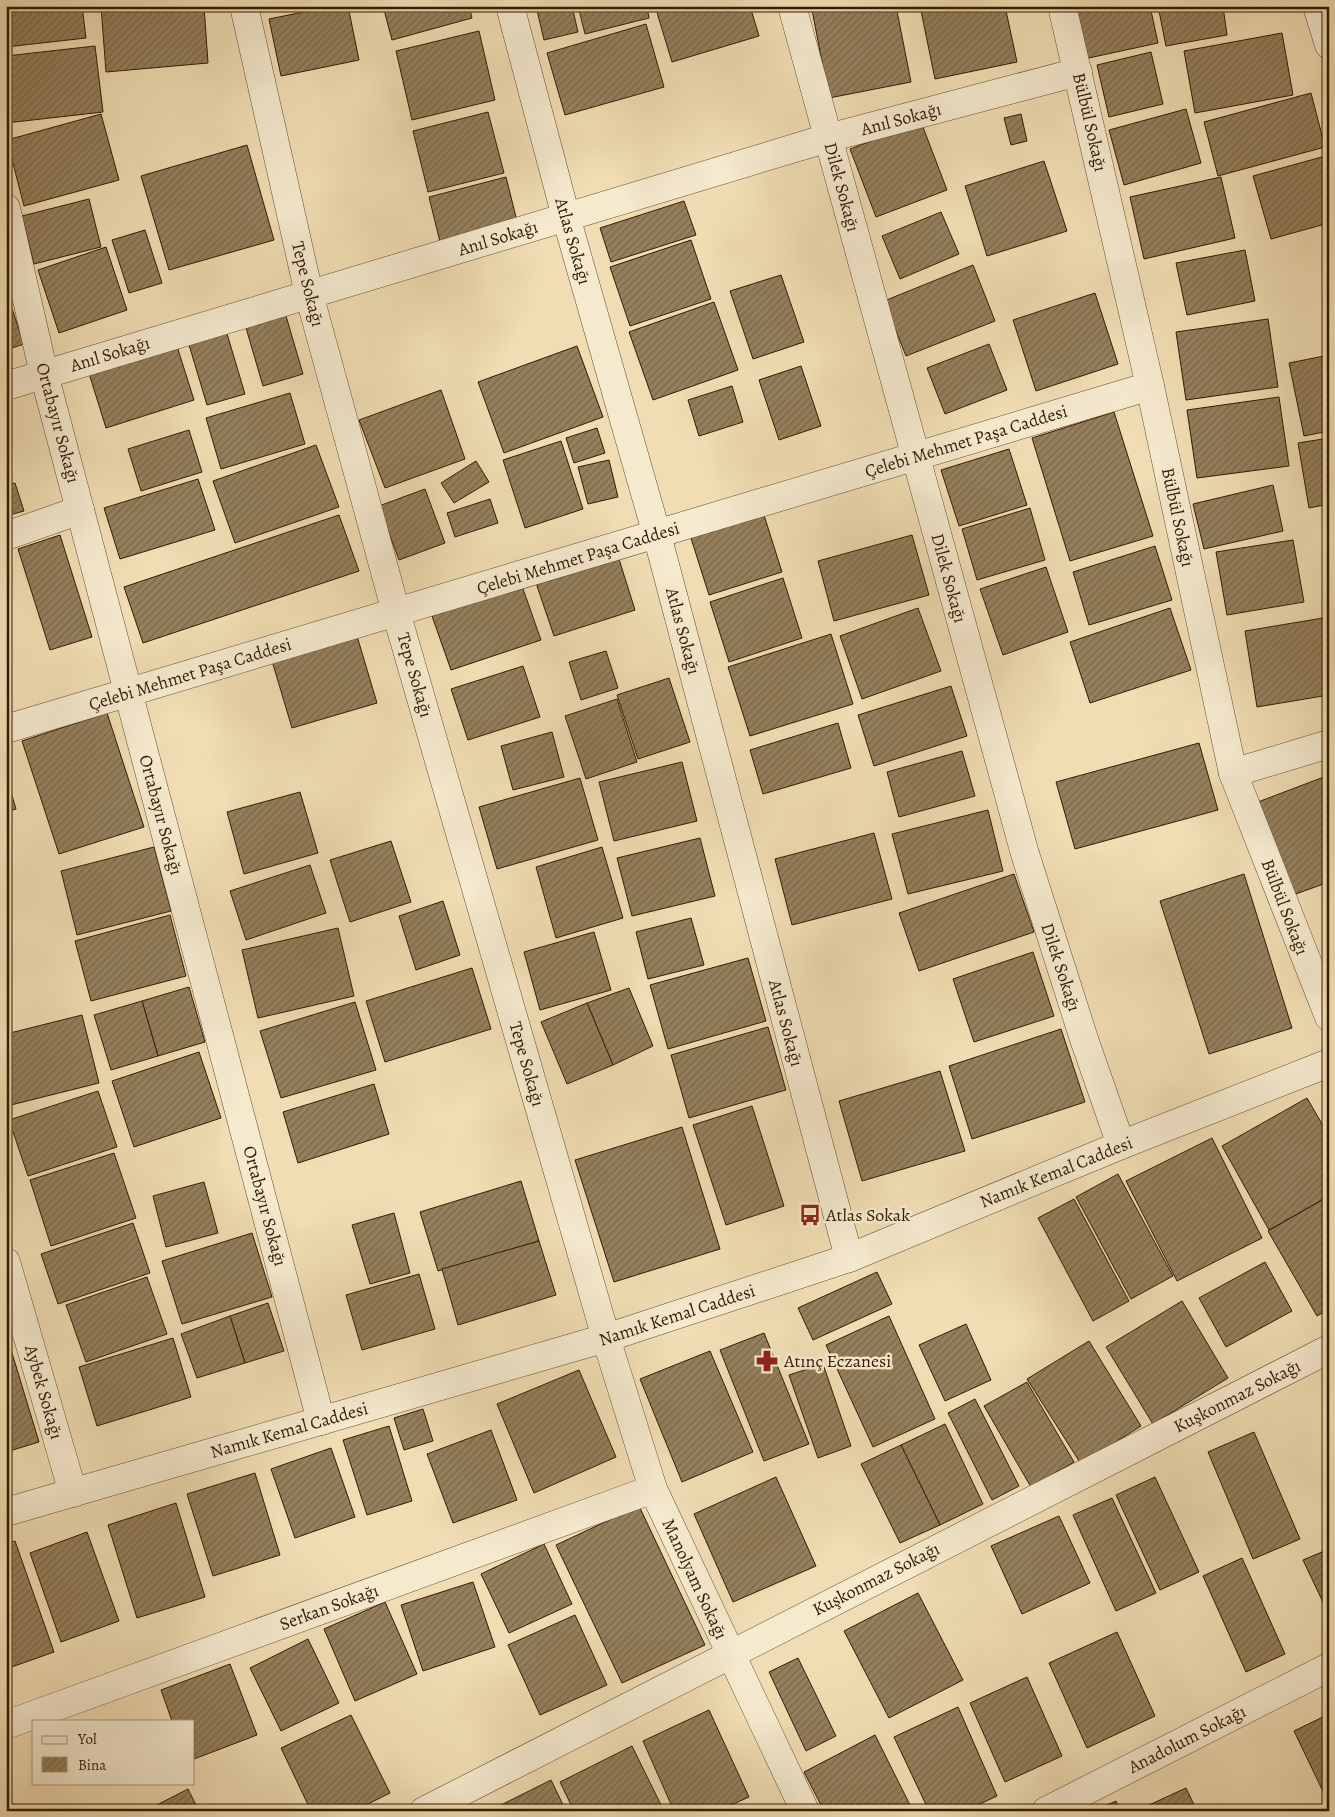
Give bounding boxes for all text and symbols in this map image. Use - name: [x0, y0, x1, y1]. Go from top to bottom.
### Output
- street label: Bülbül Sokağı: [1067, 70, 1113, 174]
- street label: Anıl Sokağı: [857, 97, 944, 141]
- street label: Dilek Sokağı: [819, 139, 865, 235]
- street label: Atlas Sokağı: [549, 194, 597, 287]
- street label: Anıl Sokağı: [454, 214, 541, 262]
- street label: Tepe Sokağı: [286, 239, 330, 329]
- street label: Anıl Sokağı: [66, 330, 153, 378]
- street label: Ortabayır Sokağı: [30, 360, 86, 486]
- street label: Çelebi Mehmet Paşa Caddesi: [862, 399, 1070, 483]
- street label: Bülbül Sokağı: [1156, 465, 1200, 569]
- street label: Çelebi Mehmet Paşa Caddesi: [474, 516, 682, 600]
- street label: Dilek Sokağı: [926, 530, 972, 626]
- street label: Atlas Sokağı: [660, 584, 706, 677]
- street label: Tepe Sokağı: [391, 630, 439, 720]
- street label: Çelebi Mehmet Paşa Caddesi: [86, 632, 294, 716]
- street label: Ortabayır Sokağı: [133, 752, 189, 878]
- street label: Bülbül Sokağı: [1256, 856, 1314, 958]
- street label: Dilek Sokağı: [1035, 920, 1087, 1014]
- street label: Atlas Sokağı: [763, 976, 809, 1069]
- street label: Tepe Sokağı: [503, 1019, 551, 1109]
- street label: Namık Kemal Caddesi: [976, 1130, 1136, 1214]
- street label: Ortabayır Sokağı: [237, 1143, 293, 1269]
- bus stop icon: Atlas Sokak: [797, 1202, 823, 1228]
- place label: Atlas Sokak: [825, 1203, 910, 1227]
- street label: Namık Kemal Caddesi: [596, 1278, 758, 1352]
- street label: Aybek Sokağı: [19, 1341, 69, 1442]
- pharmacy icon: Atınç Eczanesi: [754, 1348, 780, 1374]
- place label: Atınç Eczanesi: [783, 1349, 891, 1373]
- street label: Kuşkonmaz Sokağı: [1169, 1354, 1305, 1438]
- street label: Namık Kemal Caddesi: [207, 1396, 371, 1464]
- street label: Manolyam Sokağı: [657, 1515, 733, 1643]
- street label: Kuşkonmaz Sokağı: [808, 1537, 944, 1621]
- street label: Serkan Sokağı: [276, 1578, 382, 1636]
- street label: Anadolum Sokağı: [1123, 1699, 1250, 1779]
- legend: [32, 1720, 195, 1784]
- text: Yol: [77, 1729, 97, 1749]
- text: Bina: [78, 1755, 106, 1775]

